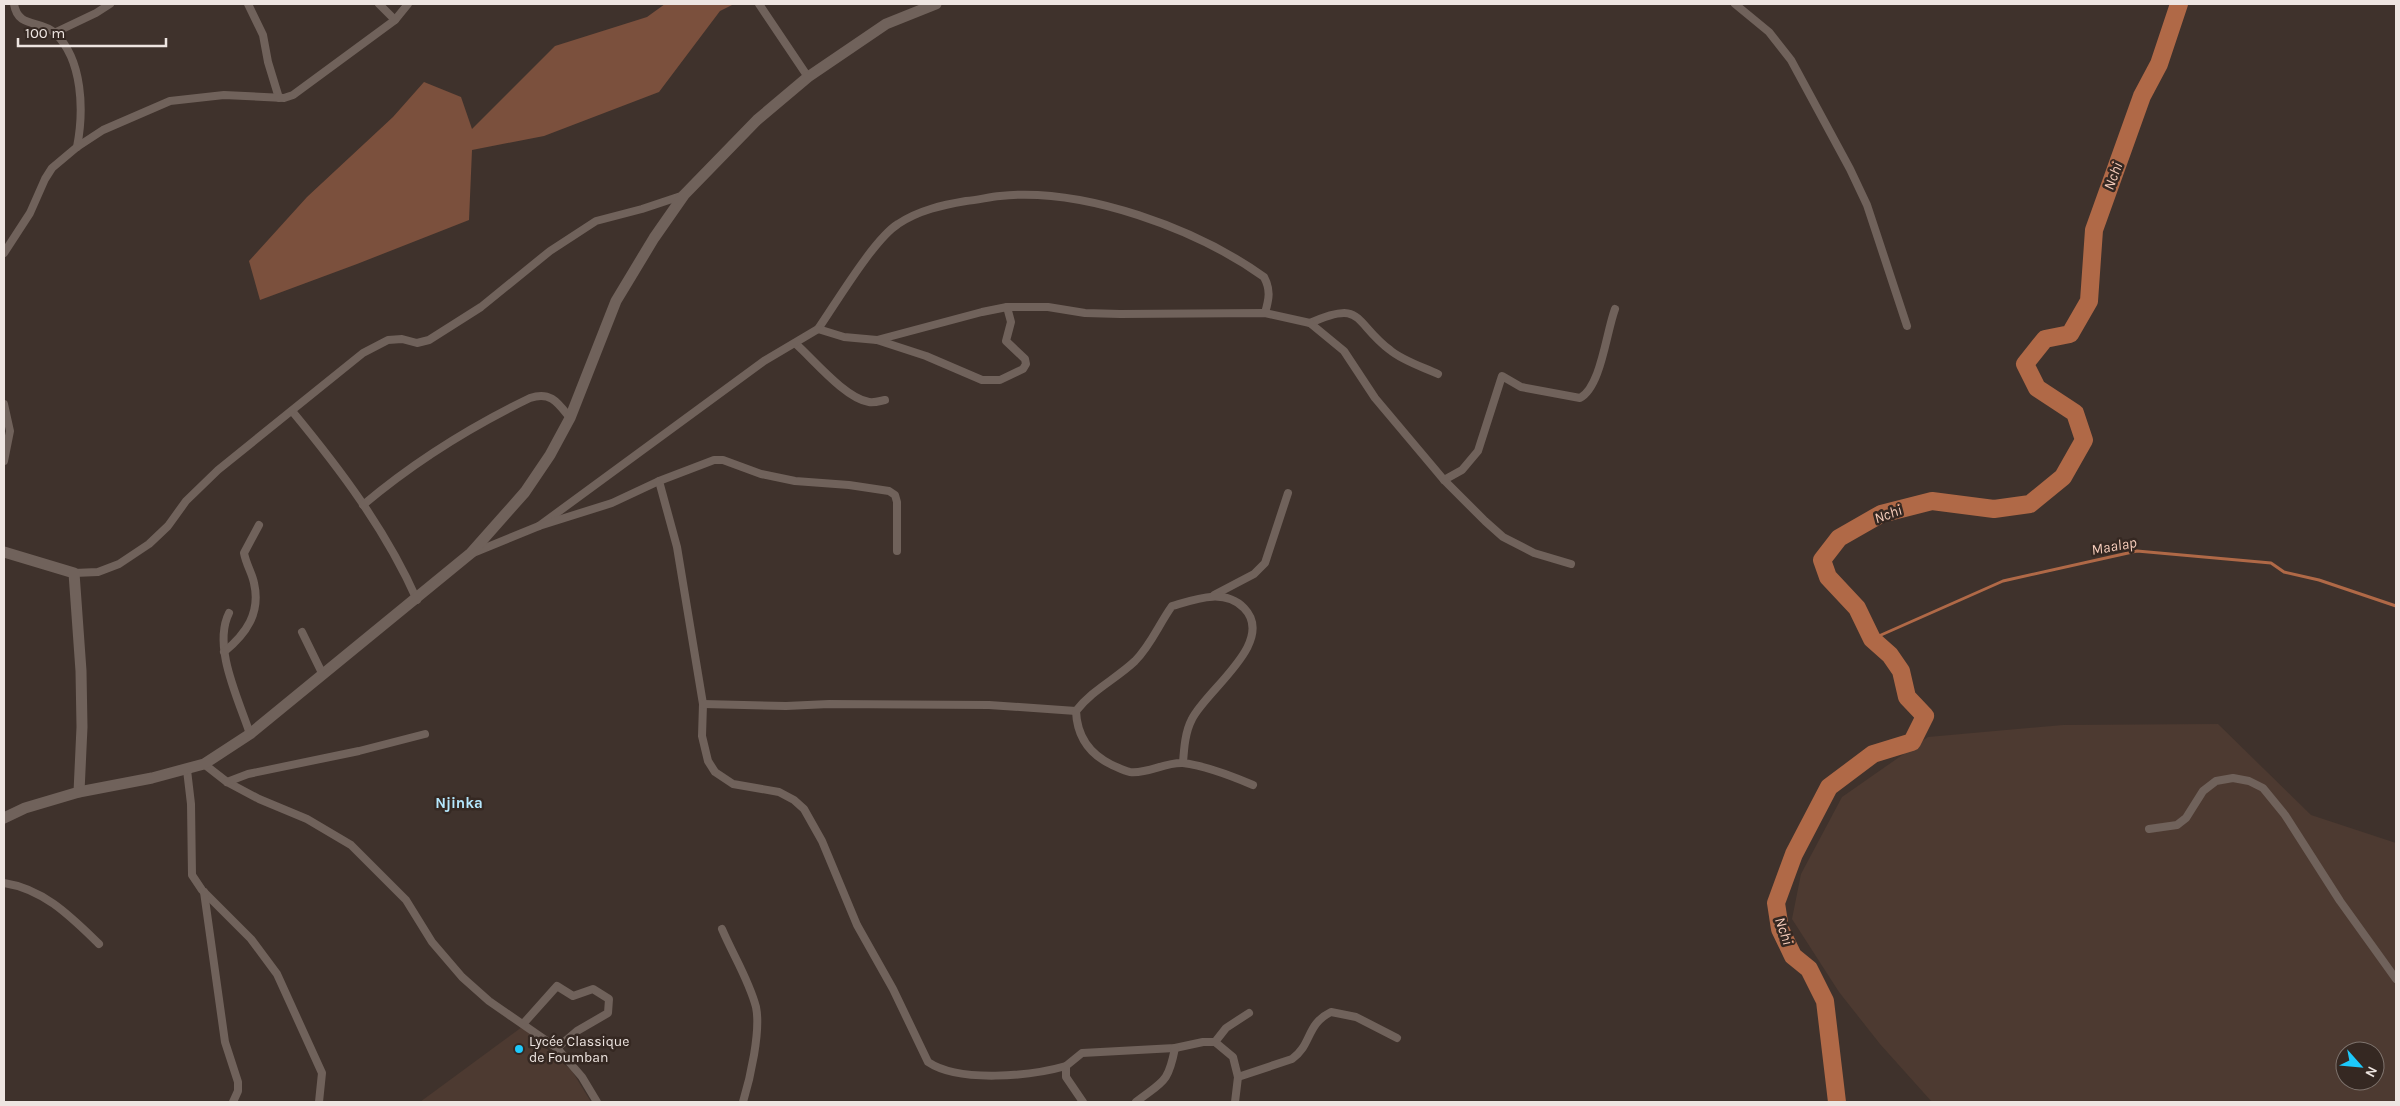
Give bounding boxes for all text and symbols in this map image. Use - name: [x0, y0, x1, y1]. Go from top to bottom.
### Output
- scale bar: [18, 15, 165, 47]
- text: 100 m: [25, 24, 65, 42]
- water label: Nchi: [2100, 160, 2126, 192]
- water label: Nchi: [1872, 501, 1904, 527]
- water label: Maalap: [2090, 533, 2138, 559]
- district label: Njinka: [435, 794, 483, 812]
- water label: Nchi: [1771, 915, 1797, 947]
- place label: Lycée Classique de Foumban: [529, 1033, 630, 1066]
- north arrow: [2335, 1041, 2385, 1091]
- marker: Lycée Classique de Foumban: [513, 1043, 525, 1055]
- text: N: [2361, 1063, 2381, 1080]

